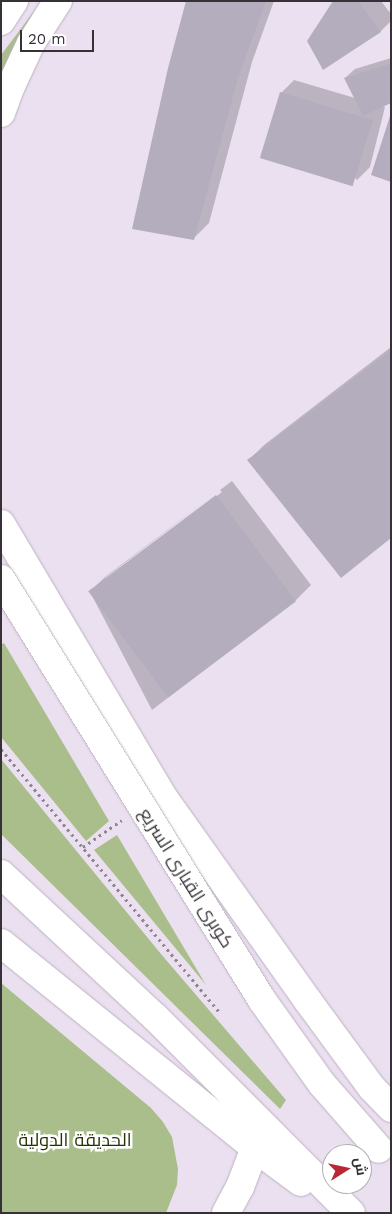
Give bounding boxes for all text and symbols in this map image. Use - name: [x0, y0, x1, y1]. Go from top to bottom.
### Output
- scale bar: [22, 20, 96, 52]
- text: 20 m: [28, 30, 66, 48]
- street label: كوبرى القبارى السريع: [134, 804, 238, 952]
- park label: الحديقة الدولية: [18, 1129, 132, 1151]
- north arrow: [322, 1144, 372, 1194]
- text: ش: [351, 1156, 370, 1177]

